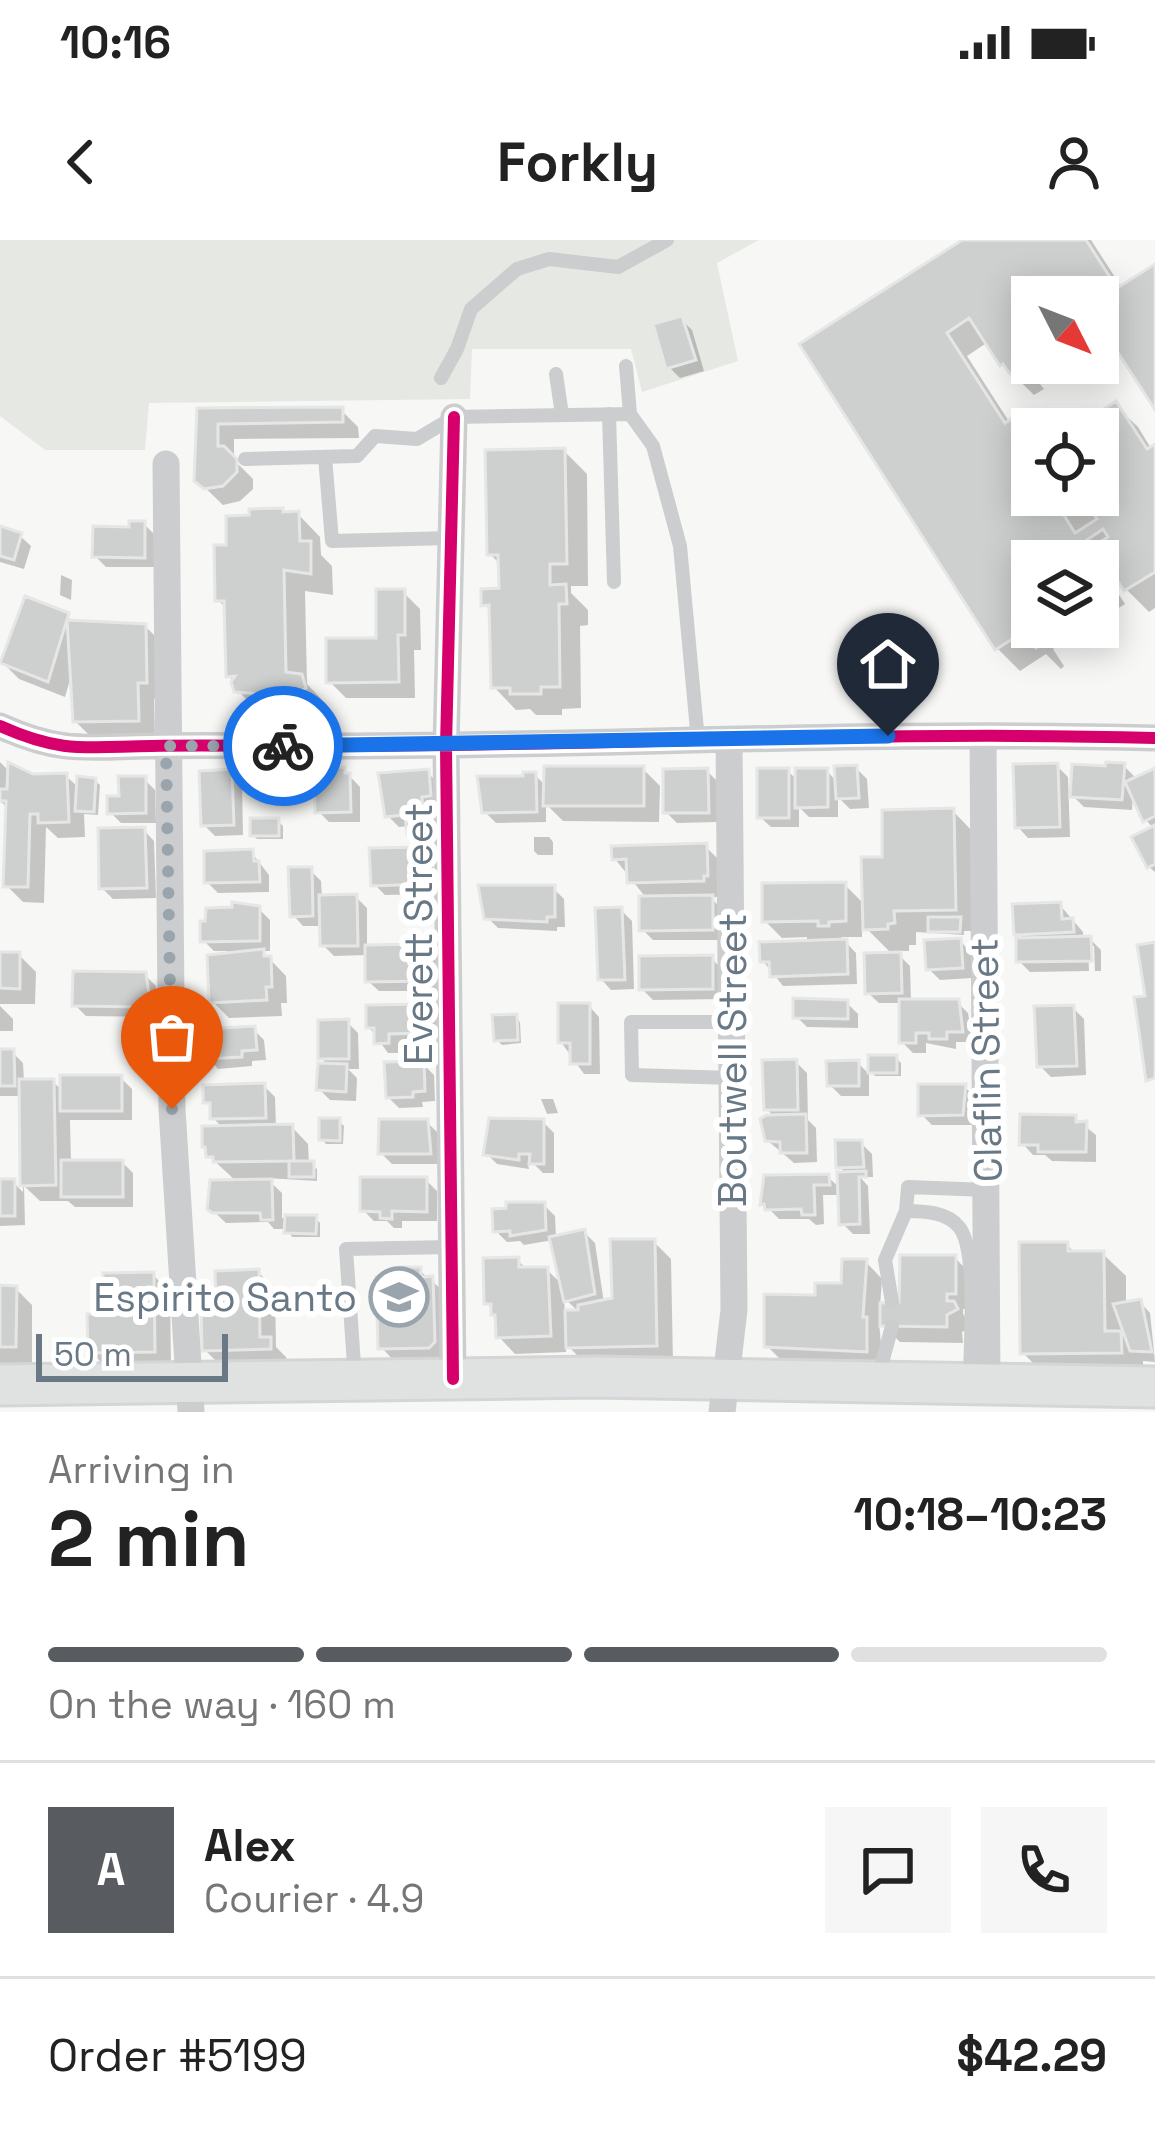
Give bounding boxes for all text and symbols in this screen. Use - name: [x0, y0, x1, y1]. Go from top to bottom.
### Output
- text: 10:16: [60, 14, 171, 71]
- text: Forkly: [497, 128, 658, 197]
- icon: back: [48, 129, 114, 195]
- icon: person: [1041, 129, 1107, 195]
- north arrow: [1011, 276, 1119, 384]
- map controls: [1011, 276, 1119, 648]
- button: locate: [1011, 408, 1119, 516]
- button: layers: [1011, 540, 1119, 648]
- pin: [837, 613, 939, 736]
- icon: home: [855, 631, 921, 697]
- courier: [223, 686, 343, 806]
- icon: bike: [250, 713, 316, 779]
- street label: Everett Street: [394, 803, 443, 1065]
- street label: Boutwell Street: [708, 913, 757, 1207]
- street label: Claflin Street: [959, 937, 1013, 1183]
- pin: [121, 986, 223, 1109]
- icon: bag: [139, 1004, 205, 1070]
- school or university icon: Espirito Santo: [368, 1266, 430, 1328]
- place label: Espirito Santo: [93, 1273, 357, 1322]
- scale bar: [36, 1328, 228, 1381]
- text: 50 m: [54, 1334, 132, 1376]
- text: Arriving in: [48, 1445, 235, 1494]
- text: 10:18–10:23: [853, 1486, 1107, 1543]
- text: 2 min: [48, 1489, 250, 1589]
- text: On the way · 160 m: [48, 1680, 396, 1729]
- button: chat: [825, 1807, 951, 1933]
- button: phone: [981, 1807, 1107, 1933]
- text: Alex: [204, 1817, 296, 1874]
- text: A: [97, 1841, 125, 1898]
- text: Courier · 4.9: [204, 1874, 424, 1923]
- text: Order #5199: [48, 2027, 307, 2084]
- text: $42.29: [957, 2027, 1107, 2084]

